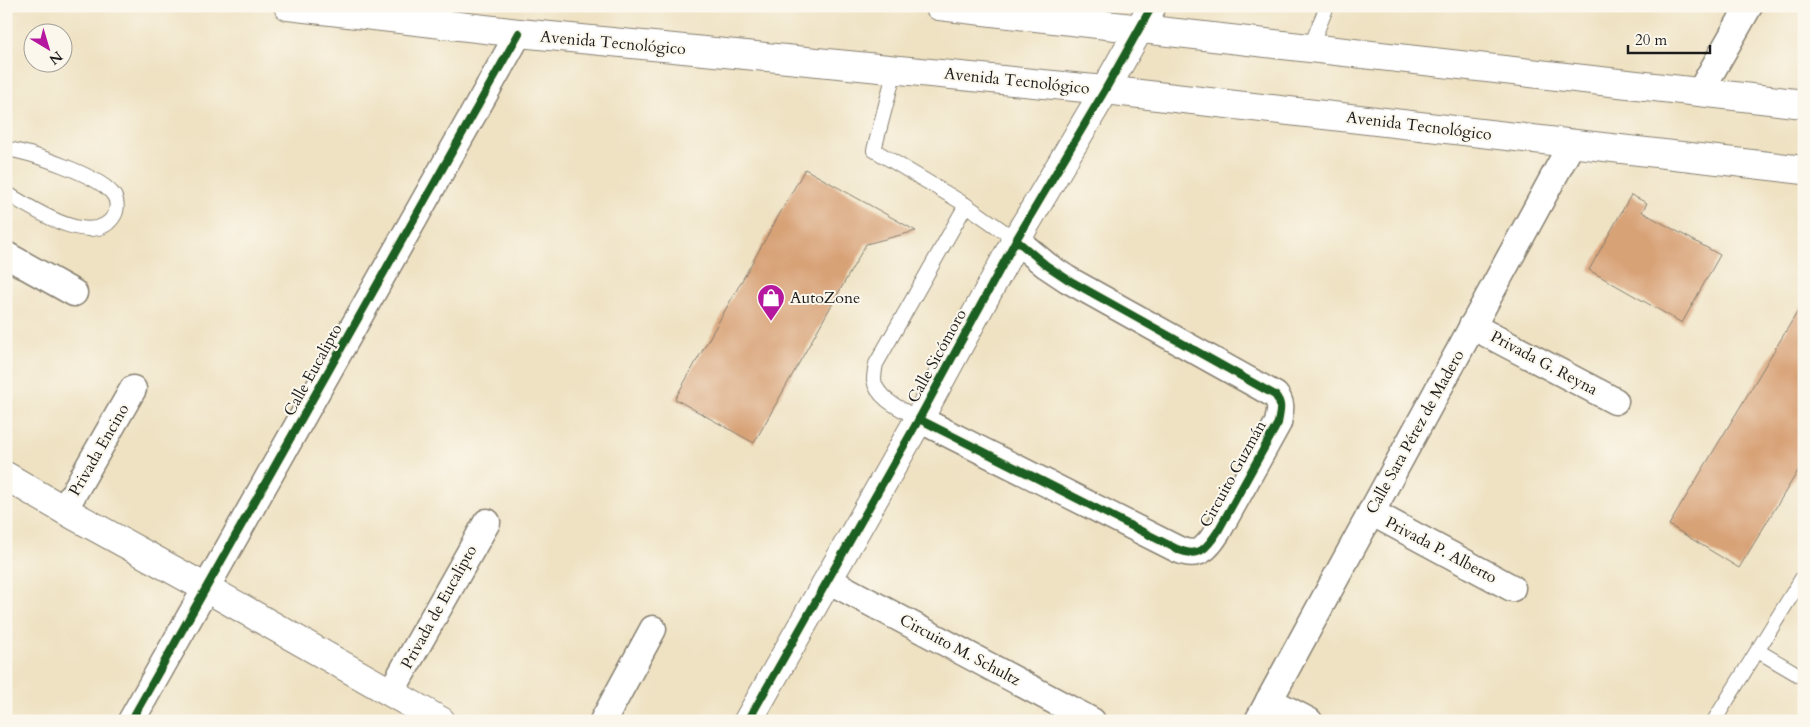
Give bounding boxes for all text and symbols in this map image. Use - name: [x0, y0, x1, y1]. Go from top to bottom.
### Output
- north arrow: [22, 22, 72, 72]
- scale bar: [1628, 22, 1710, 54]
- street label: Avenida Tecnológico: [539, 26, 687, 60]
- text: 20 m: [1635, 30, 1667, 50]
- text: N: [45, 47, 66, 69]
- street label: Avenida Tecnológico: [943, 62, 1091, 100]
- street label: Avenida Tecnológico: [1345, 106, 1493, 146]
- shop icon: AutoZone: [756, 283, 786, 322]
- place label: AutoZone: [790, 287, 860, 309]
- street label: Calle Sicómoro: [902, 305, 972, 407]
- street label: Calle Eucalipto: [279, 320, 348, 420]
- street label: Privada G. Reyna: [1487, 326, 1601, 401]
- street label: Calle Sara Pérez de Madero: [1361, 346, 1469, 518]
- street label: Privada Encino: [64, 400, 134, 500]
- street label: Circuito Guzmán: [1194, 417, 1272, 531]
- street label: Privada P. Alberto: [1381, 511, 1501, 589]
- street label: Privada de Eucalipto: [396, 541, 482, 673]
- street label: Circuito M. Schultz: [896, 609, 1024, 691]

